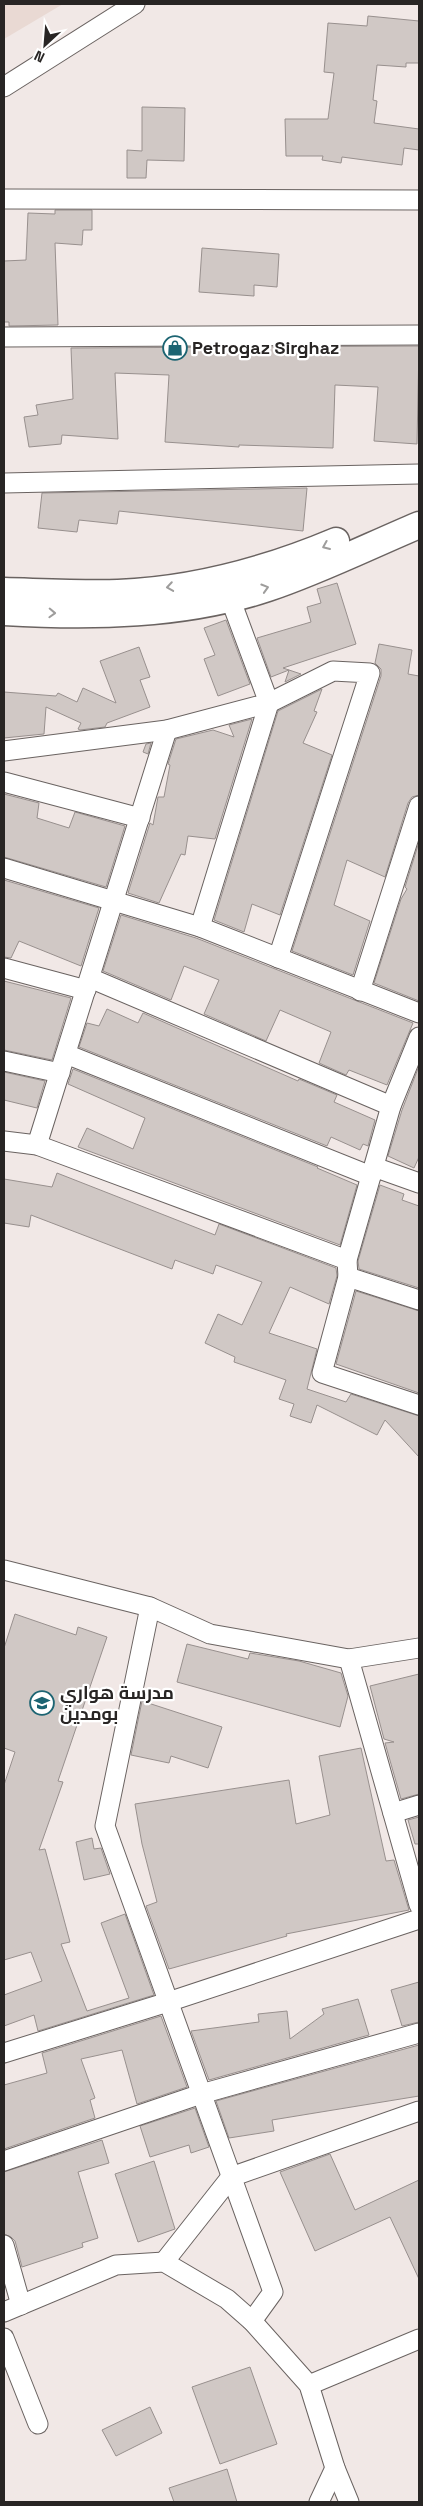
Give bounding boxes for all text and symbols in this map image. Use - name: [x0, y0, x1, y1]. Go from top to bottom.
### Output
- north arrow: [20, 20, 70, 70]
- text: N: [31, 47, 47, 67]
- shop icon: Petrogaz Sirghaz: [162, 335, 188, 361]
- place label: Petrogaz Sirghaz: [192, 336, 339, 359]
- one-way arrow: [322, 539, 331, 550]
- one-way arrow: [165, 582, 174, 592]
- one-way arrow: [260, 584, 269, 594]
- one-way arrow: [49, 608, 57, 619]
- place label: مدرسة هواري بومدين: [60, 1681, 174, 1725]
- school or university icon: مدرسة هواري بومدين: [29, 1690, 55, 1716]

